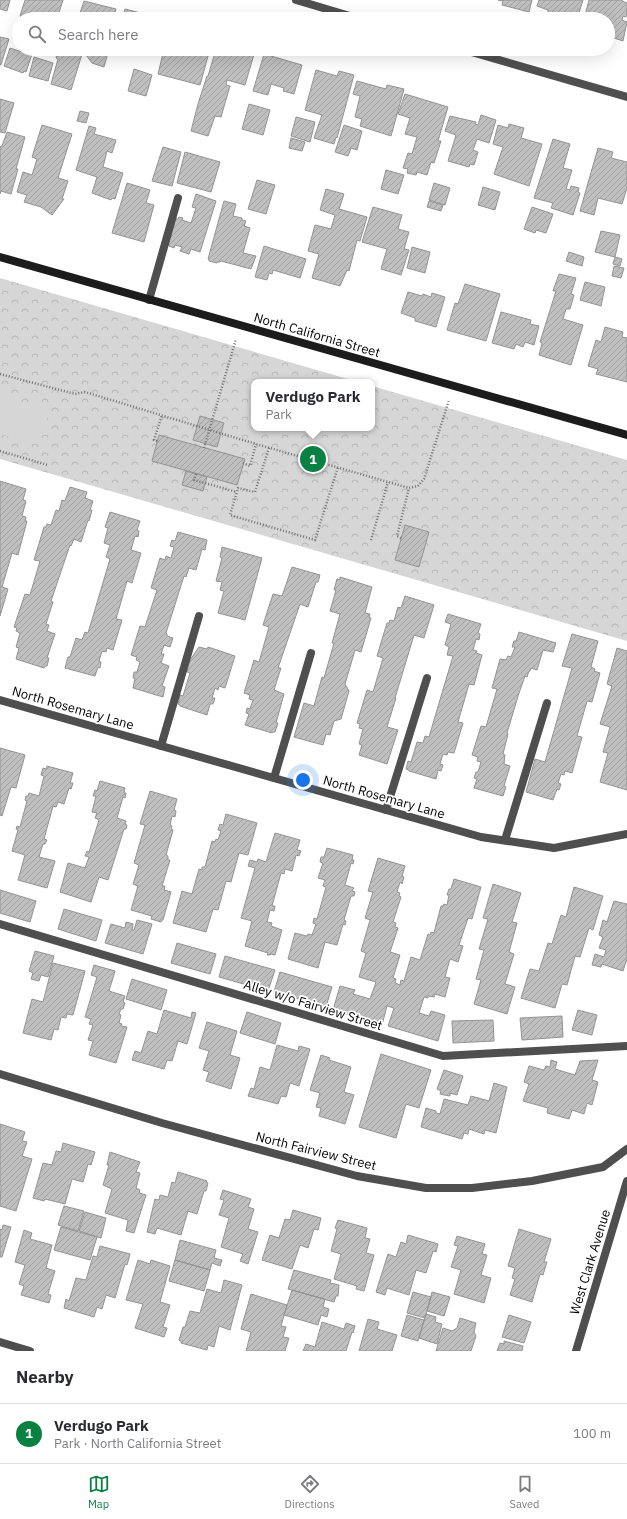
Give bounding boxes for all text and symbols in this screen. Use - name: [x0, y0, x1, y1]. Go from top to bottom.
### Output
- search box: [12, 12, 615, 56]
- icon: search: [26, 23, 48, 45]
- text: Search here: [58, 25, 138, 44]
- street label: North California Street: [252, 309, 382, 361]
- popup: [251, 379, 375, 431]
- text: Verdugo Park: [266, 387, 360, 406]
- text: Park: [266, 406, 292, 423]
- pin: 1: [300, 444, 326, 474]
- street label: North Rosemary Lane: [10, 682, 136, 734]
- your location: [293, 770, 313, 790]
- street label: North Rosemary Lane: [321, 771, 447, 823]
- street label: Alley w/o Fairview Street: [241, 976, 385, 1034]
- street label: North Fairview Street: [254, 1128, 378, 1174]
- street label: West Clark Avenue: [566, 1207, 614, 1317]
- text: Nearby: [16, 1366, 74, 1388]
- text: Verdugo Park: [54, 1416, 149, 1435]
- text: 1: [25, 1425, 33, 1442]
- text: 100 m: [573, 1425, 611, 1442]
- text: Park · North California Street: [54, 1435, 221, 1452]
- tab: Map: [88, 1473, 110, 1511]
- tab: Directions: [285, 1473, 335, 1511]
- tab: Saved: [510, 1473, 539, 1511]

